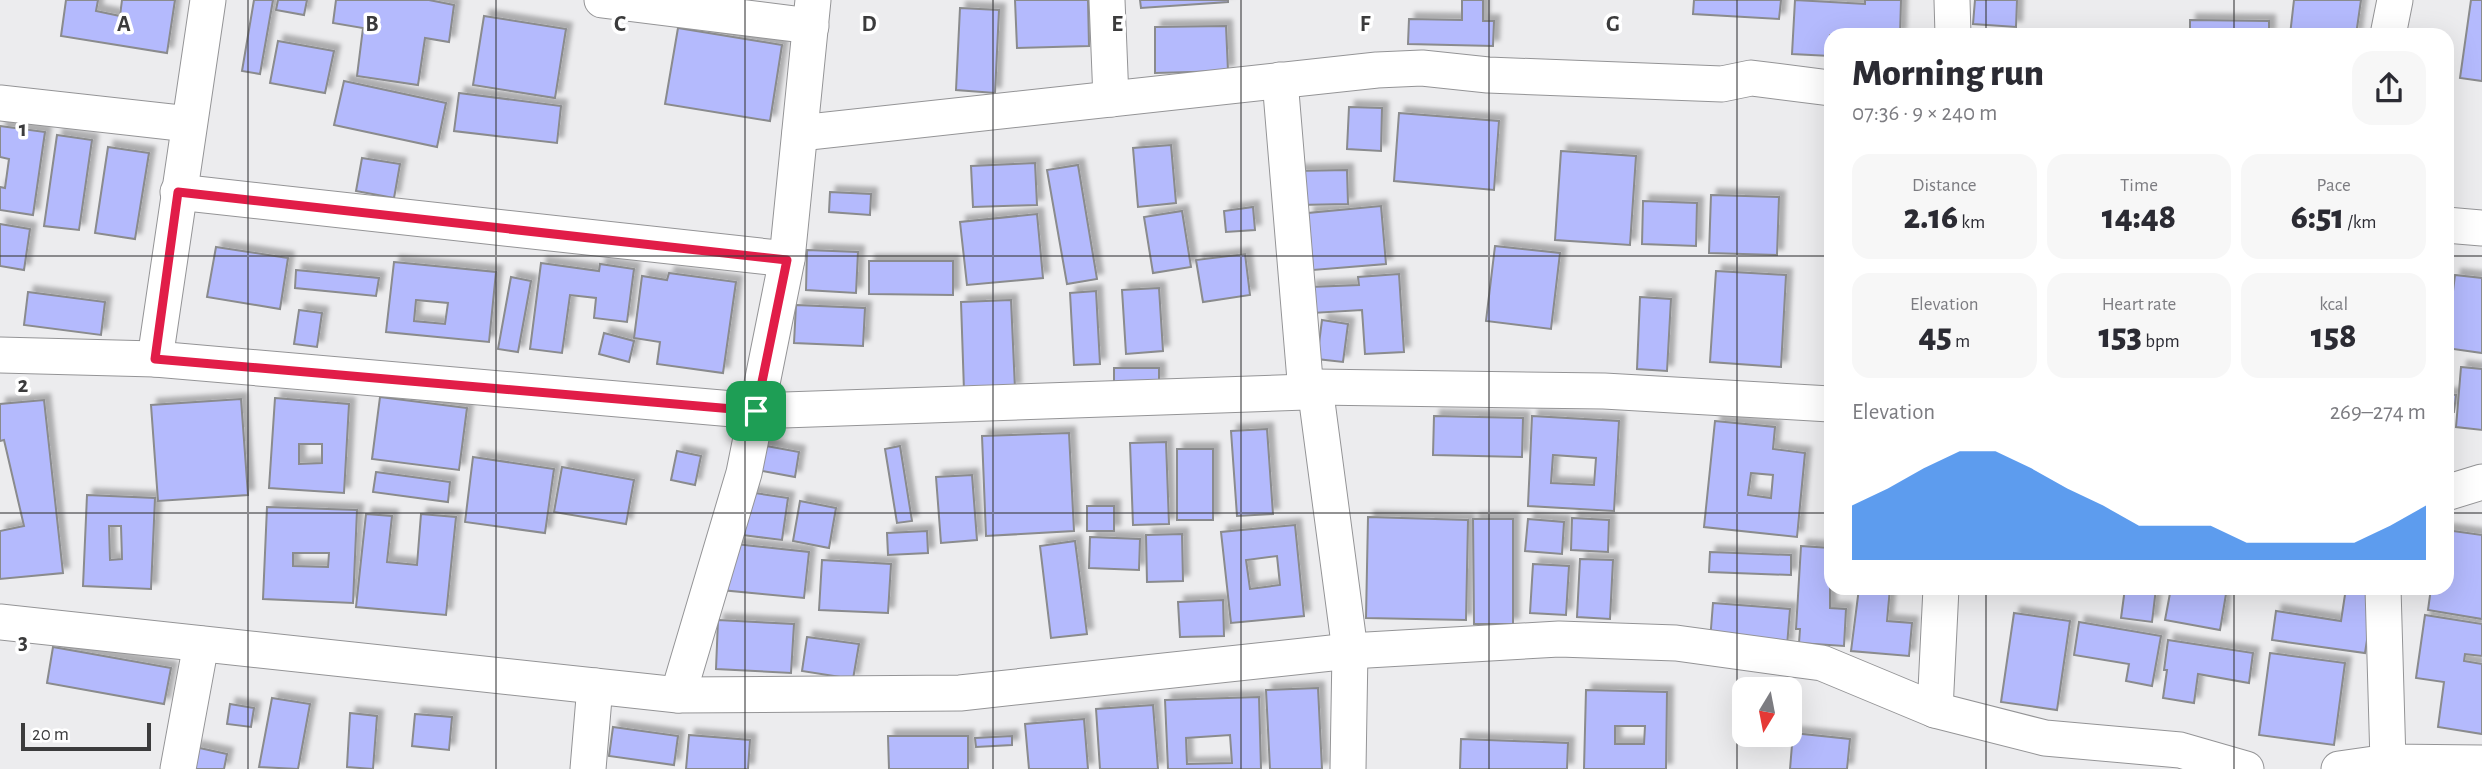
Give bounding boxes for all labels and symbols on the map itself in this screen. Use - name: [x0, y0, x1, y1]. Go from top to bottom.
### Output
- text: A: [117, 13, 131, 36]
- text: B: [365, 13, 379, 36]
- text: C: [614, 13, 626, 36]
- text: D: [861, 13, 877, 36]
- text: E: [1111, 13, 1123, 36]
- text: F: [1360, 13, 1371, 36]
- text: G: [1606, 13, 1620, 36]
- text: 1: [19, 118, 27, 141]
- text: 2: [18, 374, 29, 397]
- pin: [726, 381, 786, 441]
- text: 3: [18, 631, 28, 654]
- north arrow: [1732, 677, 1802, 747]
- scale bar: [21, 720, 150, 752]

